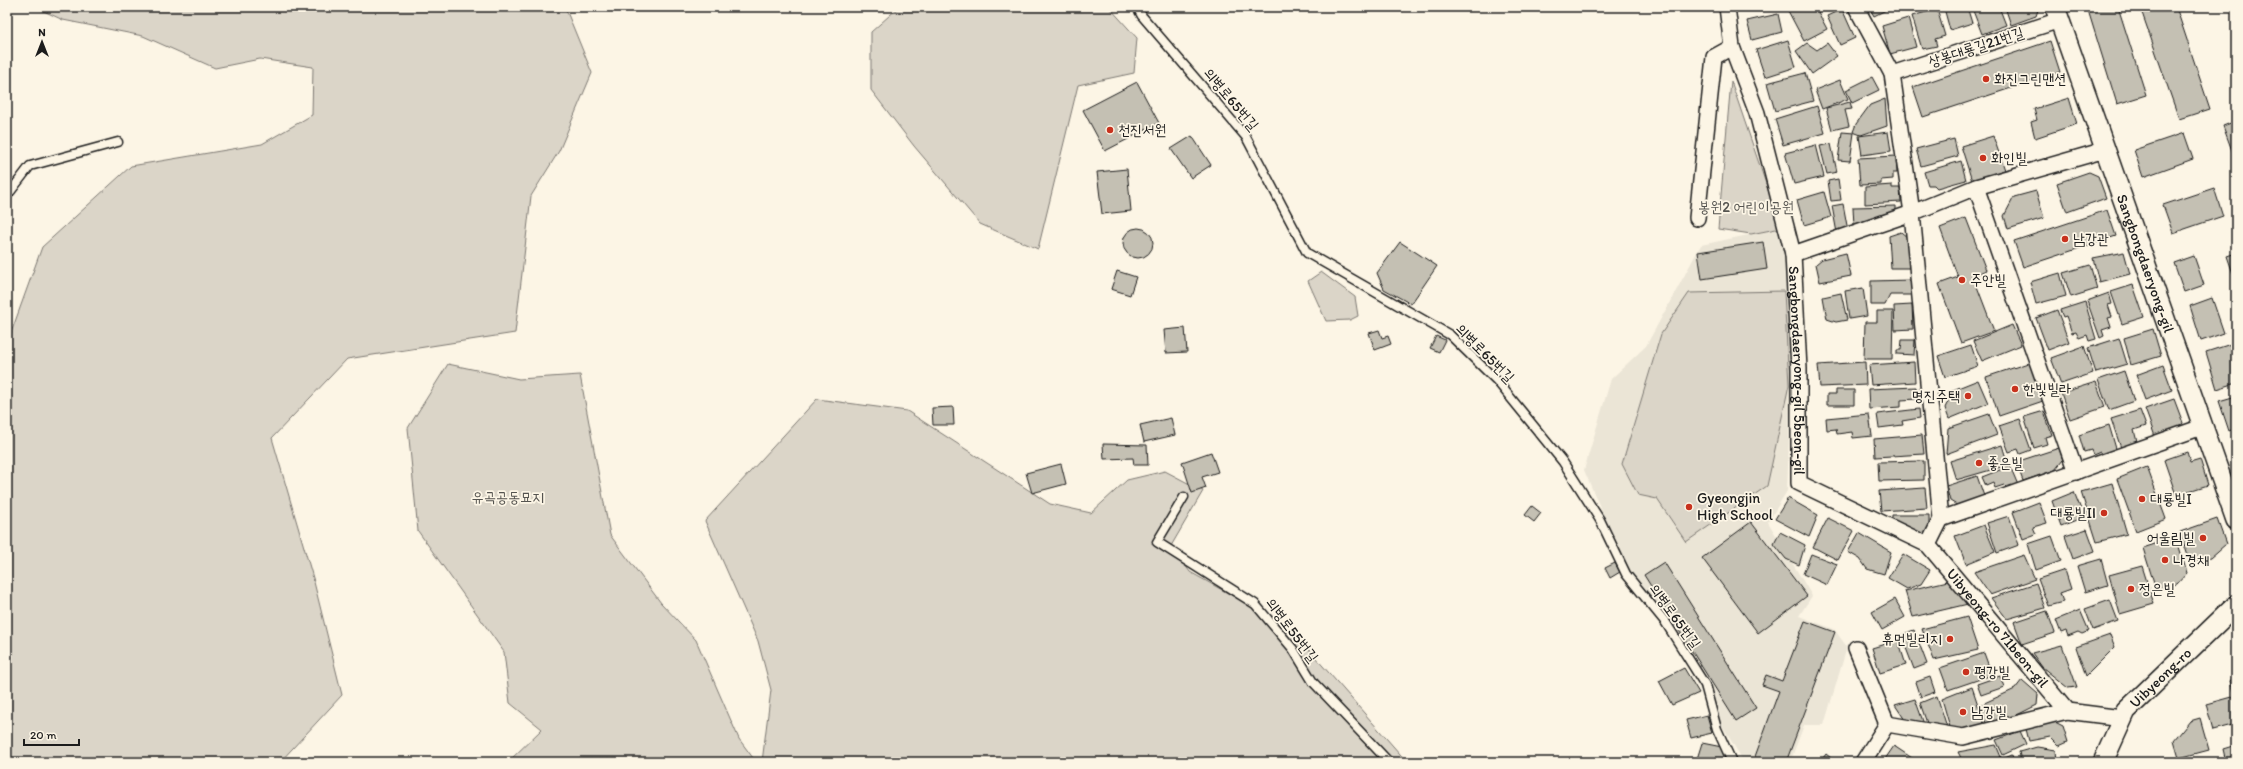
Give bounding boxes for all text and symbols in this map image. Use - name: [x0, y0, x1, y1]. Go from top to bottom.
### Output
- north arrow: [22, 22, 62, 62]
- street label: 상봉대룡길21번길: [1926, 23, 2026, 71]
- text: N: [38, 26, 46, 39]
- street label: 의병로65번길: [1200, 64, 1262, 134]
- place label: 화진그린맨션: [1994, 70, 2066, 88]
- marker: 화진그린맨션: [1981, 74, 1991, 84]
- place label: 천진서원: [1118, 121, 1166, 139]
- marker: 천진서원: [1105, 125, 1115, 135]
- place label: 화인빌: [1991, 149, 2027, 167]
- marker: 화인빌: [1978, 153, 1988, 163]
- street label: Sangbongdaeryong-gil: [2113, 192, 2178, 336]
- park label: 봉원2 어린이공원: [1698, 198, 1794, 216]
- place label: 남강관: [2073, 230, 2109, 248]
- marker: 남강관: [2060, 234, 2070, 244]
- street label: Sangbongdaeryong-gil 5beon-gil: [1785, 265, 1808, 476]
- place label: 주안빌: [1970, 271, 2006, 289]
- marker: 주안빌: [1957, 275, 1967, 285]
- street label: 의병로65번길: [1452, 320, 1518, 386]
- place label: 한빛빌라: [2023, 380, 2071, 398]
- marker: 한빛빌라: [2010, 384, 2020, 394]
- place label: 명진주택: [1912, 387, 1960, 405]
- marker: 명진주택: [1963, 391, 1973, 401]
- place label: 좋은빌: [1987, 454, 2023, 472]
- marker: 좋은빌: [1974, 458, 1984, 468]
- park label: 유곡공동묘지: [472, 488, 544, 506]
- place label: Gyeongjin High School: [1697, 489, 1774, 524]
- place label: 대룡빌I: [2150, 490, 2192, 508]
- marker: 대룡빌I: [2137, 494, 2147, 504]
- marker: Gyeongjin High School: [1684, 502, 1694, 512]
- place label: 대룡빌II: [2050, 504, 2096, 522]
- marker: 대룡빌II: [2099, 508, 2109, 518]
- place label: 어울림빌: [2147, 529, 2195, 547]
- marker: 어울림빌: [2198, 533, 2208, 543]
- place label: 나경채: [2173, 551, 2209, 569]
- marker: 나경채: [2160, 555, 2170, 565]
- street label: Uibyeong-ro 71beon-gil: [1943, 565, 2053, 692]
- street label: 의병로65번길: [1645, 580, 1705, 652]
- place label: 정은빌: [2139, 580, 2175, 598]
- marker: 정은빌: [2126, 584, 2136, 594]
- street label: 의병로55번길: [1262, 594, 1322, 666]
- place label: 휴먼빌리지: [1882, 630, 1942, 648]
- marker: 휴먼빌리지: [1945, 634, 1955, 644]
- street label: Uibyeong-ro: [2126, 644, 2195, 712]
- place label: 평강빌: [1974, 663, 2010, 681]
- marker: 평강빌: [1961, 667, 1971, 677]
- place label: 남강빌: [1971, 703, 2007, 721]
- marker: 남강빌: [1958, 707, 1968, 717]
- scale bar: [24, 721, 79, 747]
- text: 20 m: [30, 728, 57, 742]

